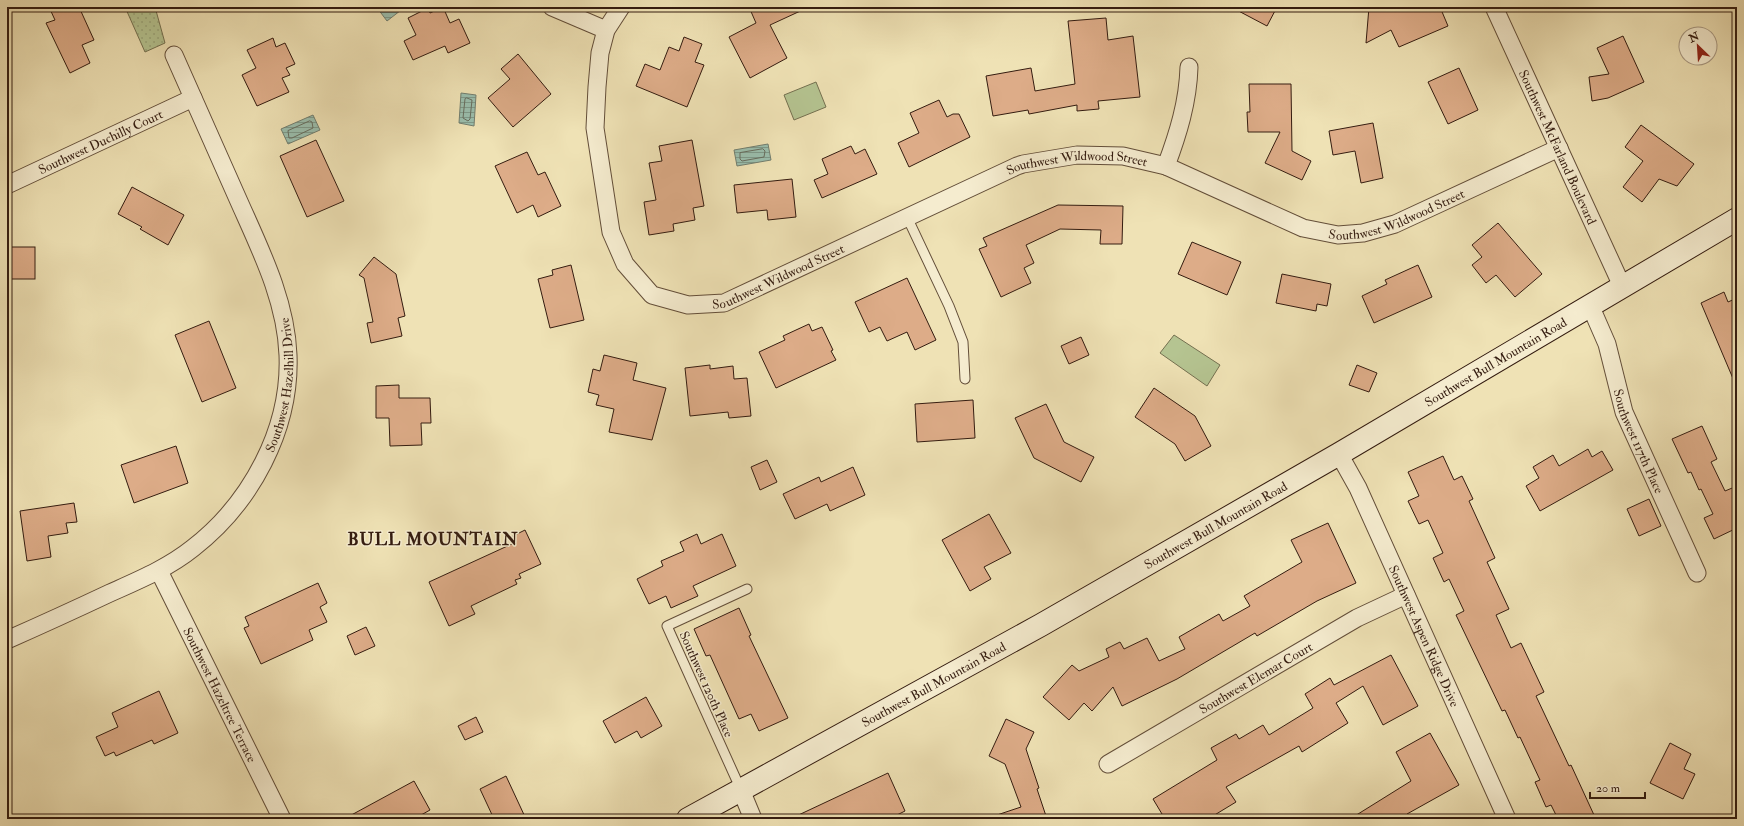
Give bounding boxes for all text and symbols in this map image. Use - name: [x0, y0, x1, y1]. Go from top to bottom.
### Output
- north arrow: [1678, 26, 1718, 66]
- text: N: [1686, 29, 1702, 46]
- street label: Southwest McFarland Boulevard: [1515, 68, 1600, 228]
- street label: Southwest Duchilly Court: [36, 106, 165, 178]
- street label: Southwest Wildwood Street: [1004, 148, 1149, 179]
- street label: Southwest Wildwood Street: [1327, 186, 1467, 244]
- street label: Southwest Wildwood Street: [712, 241, 847, 313]
- street label: Southwest Bull Mountain Road: [1422, 314, 1570, 411]
- street label: Southwest Hazelhill Drive: [262, 316, 297, 455]
- street label: Southwest 117th Place: [1610, 387, 1667, 497]
- street label: Southwest Bull Mountain Road: [1142, 478, 1291, 573]
- district label: BULL MOUNTAIN: [348, 529, 518, 550]
- street label: Southwest Aspen Ridge Drive: [1385, 563, 1463, 710]
- street label: Southwest Hazeltree Terrace: [179, 625, 260, 766]
- street label: Southwest 120th Place: [676, 629, 737, 740]
- street label: Southwest Bull Mountain Road: [859, 639, 1009, 731]
- street label: Southwest Elemar Court: [1196, 639, 1316, 718]
- scale bar: [1590, 774, 1645, 800]
- text: 20 m: [1596, 781, 1621, 796]

